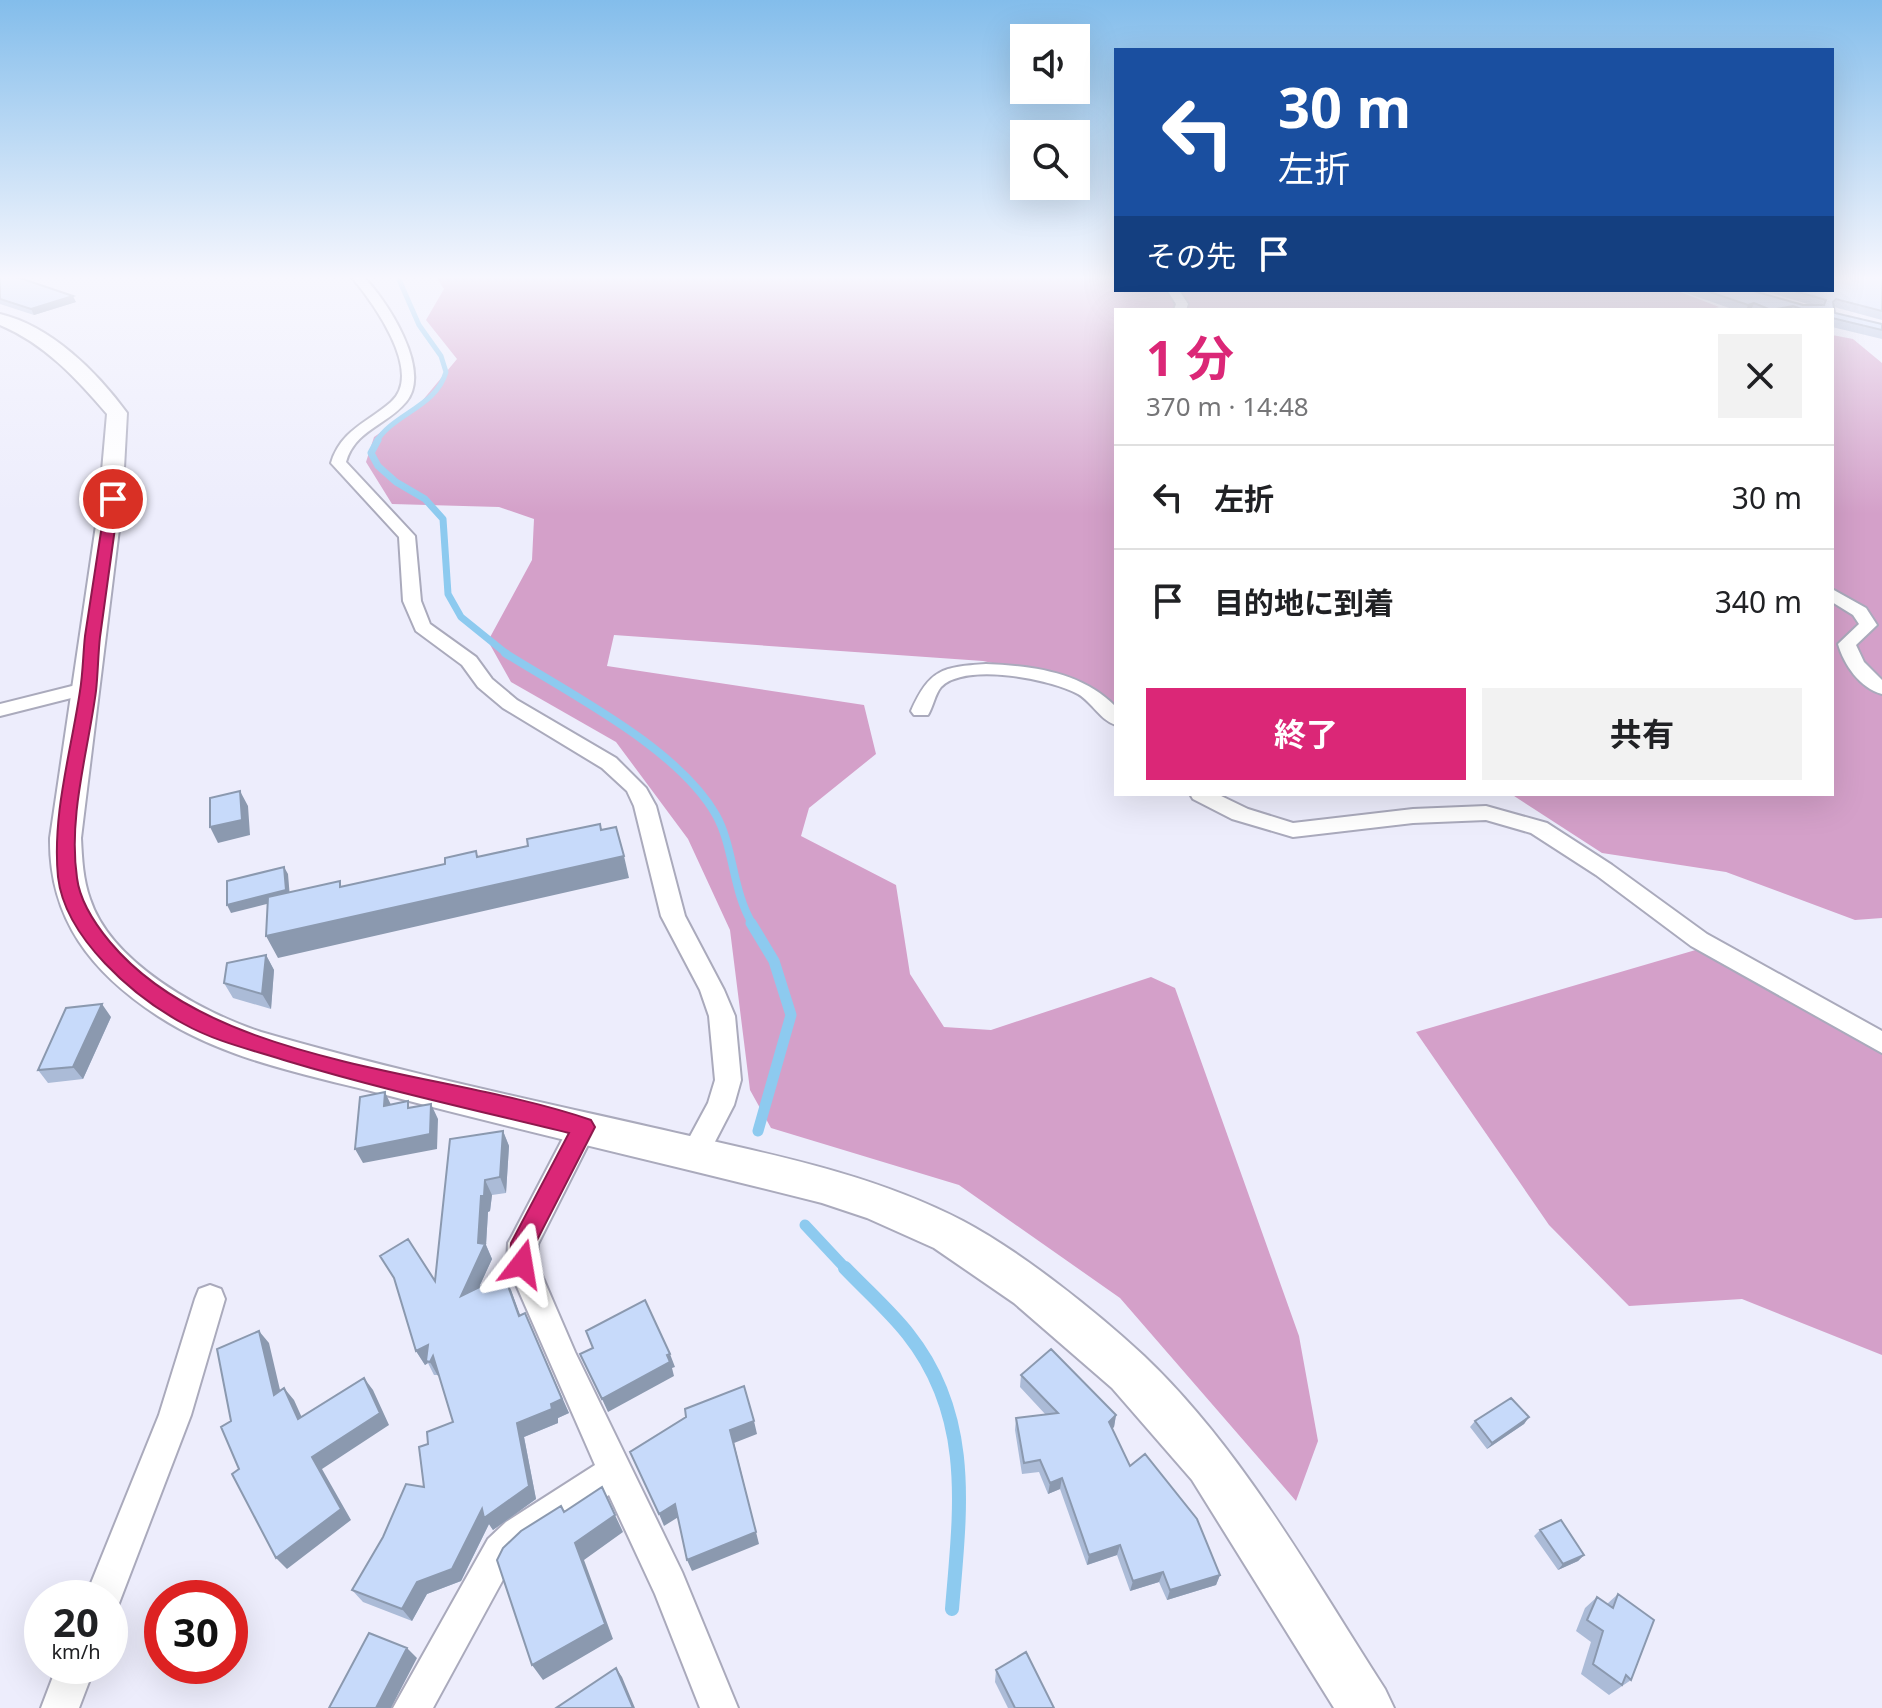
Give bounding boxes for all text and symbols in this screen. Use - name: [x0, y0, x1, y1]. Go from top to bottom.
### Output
- map controls: [1010, 24, 1090, 200]
- button: sound: [1010, 24, 1090, 104]
- text: 30 m: [1278, 68, 1411, 144]
- icon: left: [1146, 80, 1250, 184]
- button: search: [1010, 120, 1090, 200]
- text: 左折: [1278, 144, 1350, 193]
- icon: arrive: [1252, 232, 1296, 276]
- text: その先: [1146, 235, 1236, 276]
- text: 1 分: [1146, 325, 1234, 390]
- button: close: [1718, 334, 1802, 418]
- text: 370 m · 14:48: [1146, 388, 1309, 424]
- pin: [79, 465, 147, 533]
- icon: left: [1146, 475, 1190, 519]
- icon: arrive: [91, 477, 135, 521]
- text: 30 m: [1732, 477, 1802, 518]
- text: 左折: [1214, 478, 1274, 519]
- icon: arrive: [1146, 579, 1190, 623]
- text: 340 m: [1715, 581, 1802, 622]
- text: 目的地に到着: [1214, 582, 1394, 623]
- button: 終了: [1146, 688, 1466, 780]
- button: 共有: [1482, 688, 1802, 780]
- position arrow: [480, 1222, 564, 1306]
- speed limit sign: 30: [144, 1580, 248, 1684]
- text: 20: [53, 1594, 99, 1649]
- text: km/h: [51, 1638, 101, 1665]

